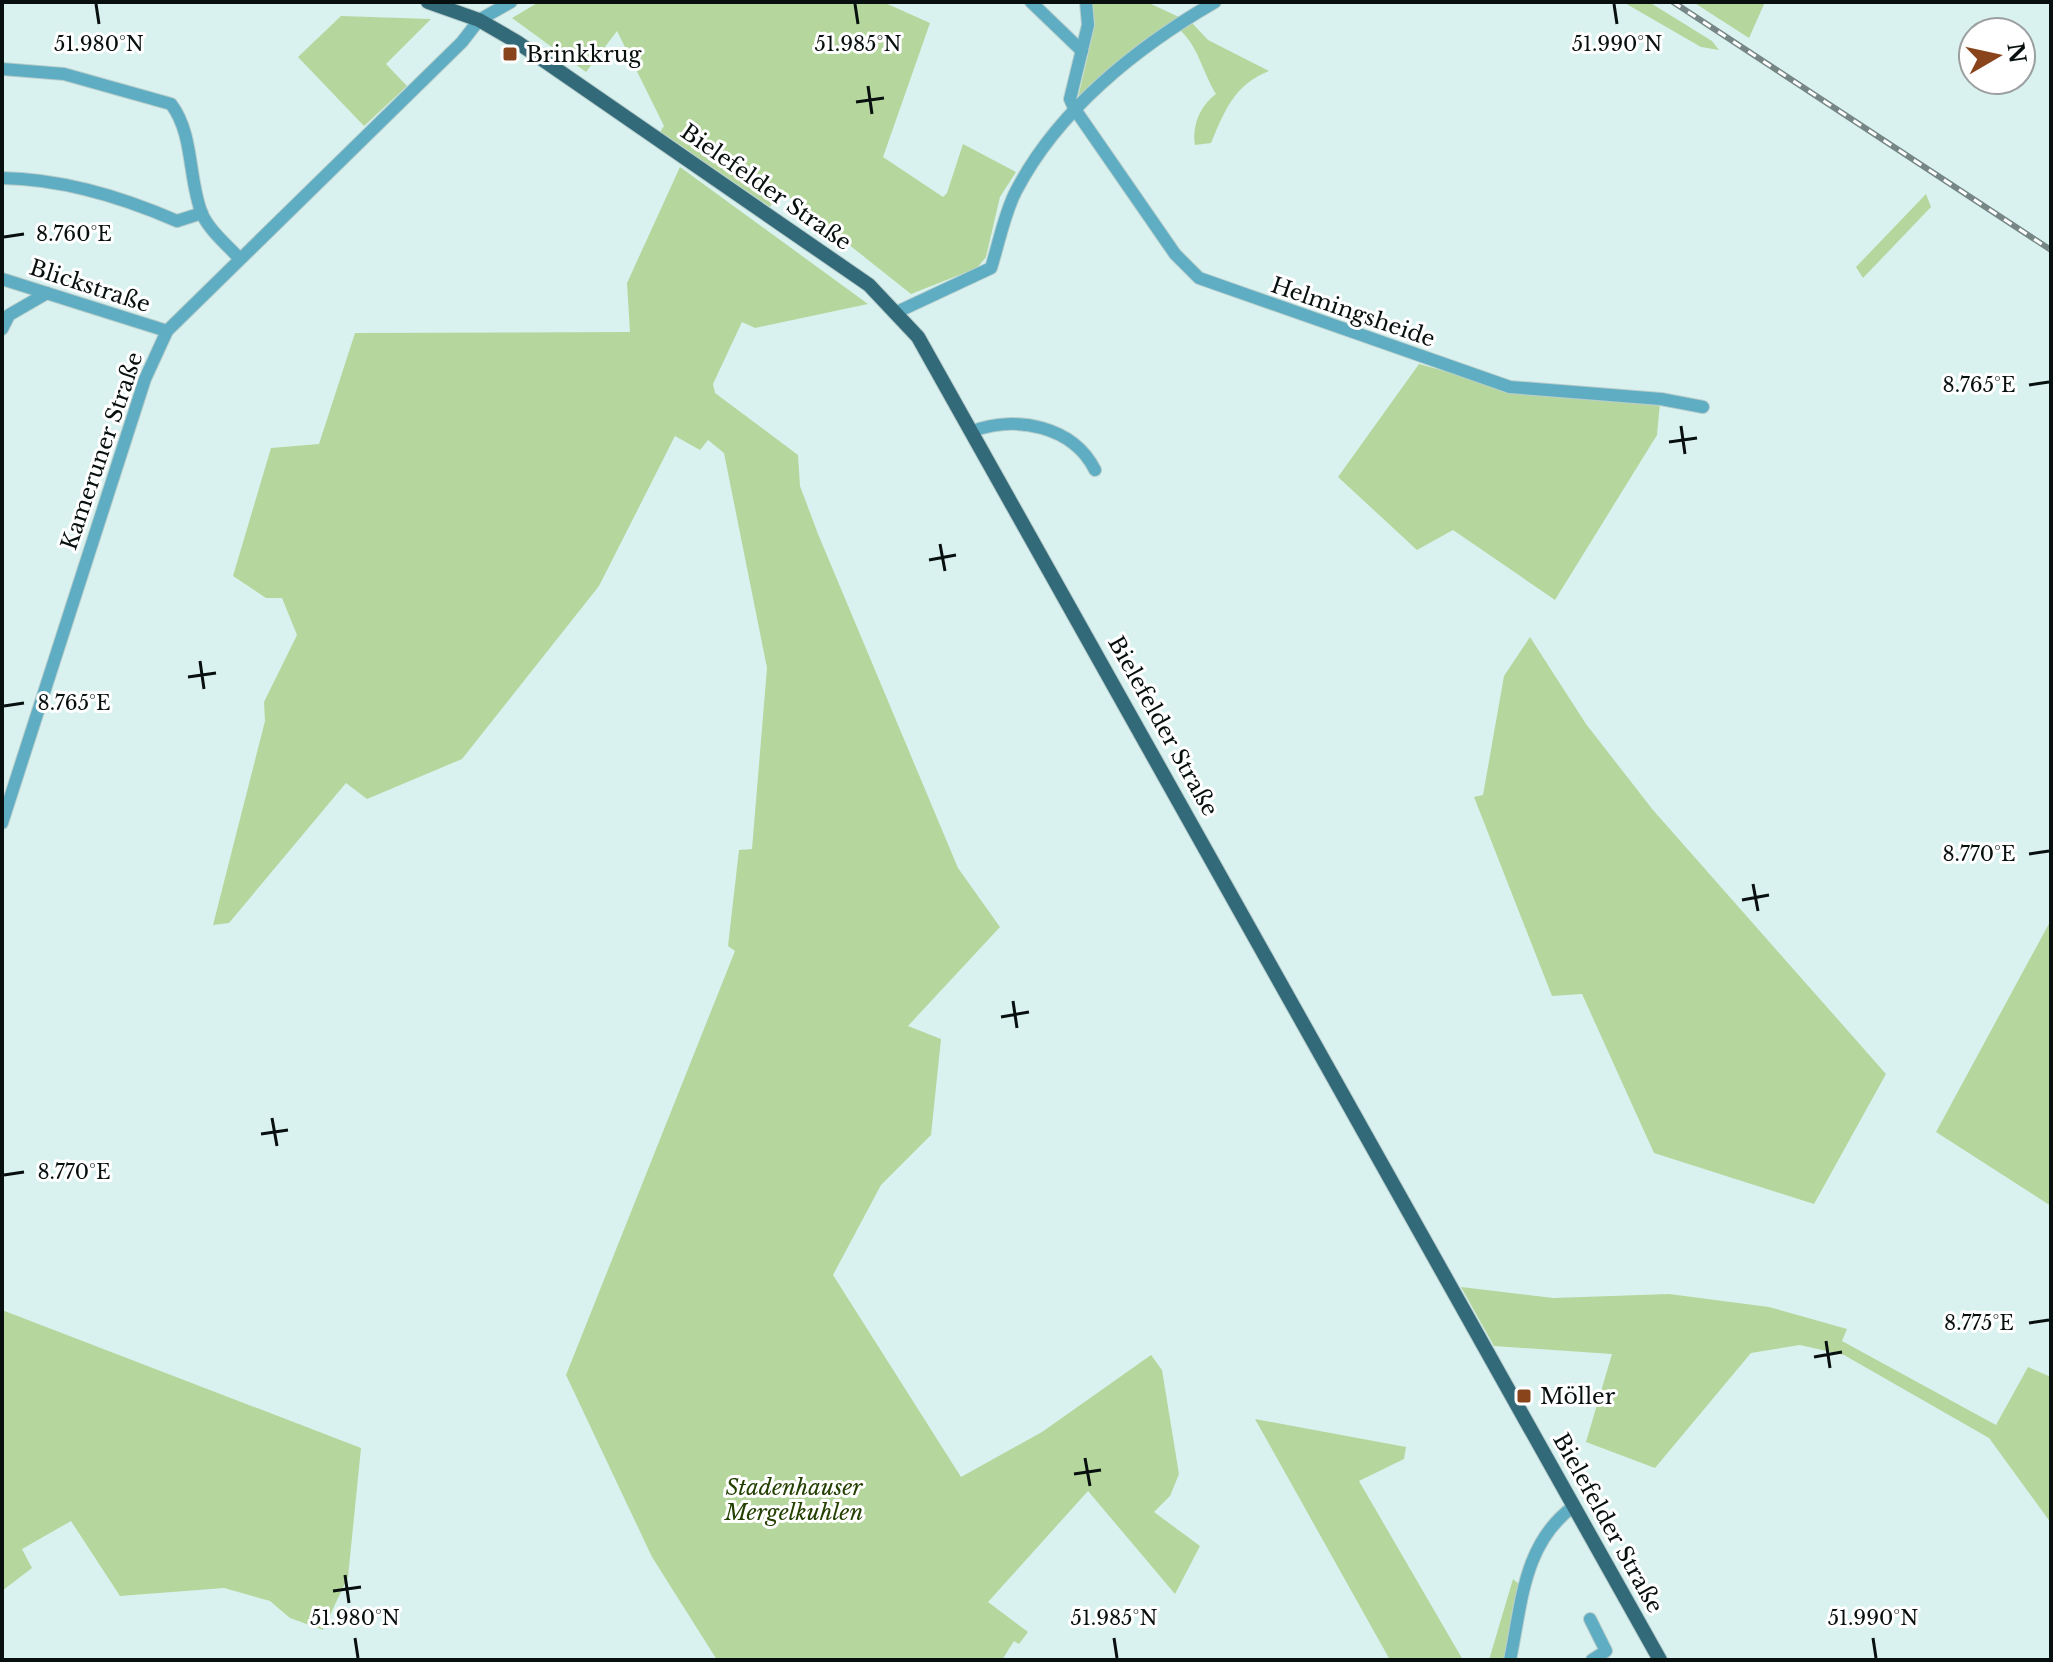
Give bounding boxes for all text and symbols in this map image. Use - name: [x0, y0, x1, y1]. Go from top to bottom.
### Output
- north arrow: [1957, 16, 2037, 96]
- text: 51.980°N: [54, 32, 144, 56]
- text: 51.985°N: [815, 32, 901, 56]
- text: 51.990°N: [1572, 32, 1662, 56]
- place label: Brinkkrug: [526, 41, 642, 68]
- text: N: [2001, 41, 2031, 66]
- marker: Brinkkrug: [501, 45, 519, 63]
- street label: Bielefelder Straße: [676, 118, 856, 256]
- text: 8.760°E: [36, 222, 112, 246]
- street label: Blickstraße: [26, 254, 154, 318]
- street label: Helmingsheide: [1267, 271, 1439, 353]
- street label: Kameruner Straße: [55, 349, 149, 553]
- text: 8.765°E: [1943, 373, 2015, 397]
- street label: Bielefelder Straße: [1102, 631, 1224, 821]
- text: 8.765°E: [38, 691, 110, 715]
- text: 8.770°E: [1943, 842, 2015, 866]
- text: 8.770°E: [38, 1160, 110, 1184]
- text: 8.775°E: [1944, 1311, 2014, 1335]
- place label: Möller: [1540, 1383, 1616, 1410]
- marker: Möller: [1515, 1387, 1533, 1405]
- street label: Bielefelder Straße: [1547, 1428, 1669, 1618]
- park label: Stadenhauser Mergelkuhlen: [724, 1474, 863, 1526]
- text: 51.980°N: [310, 1606, 400, 1630]
- text: 51.985°N: [1071, 1606, 1157, 1630]
- text: 51.990°N: [1828, 1606, 1918, 1630]

